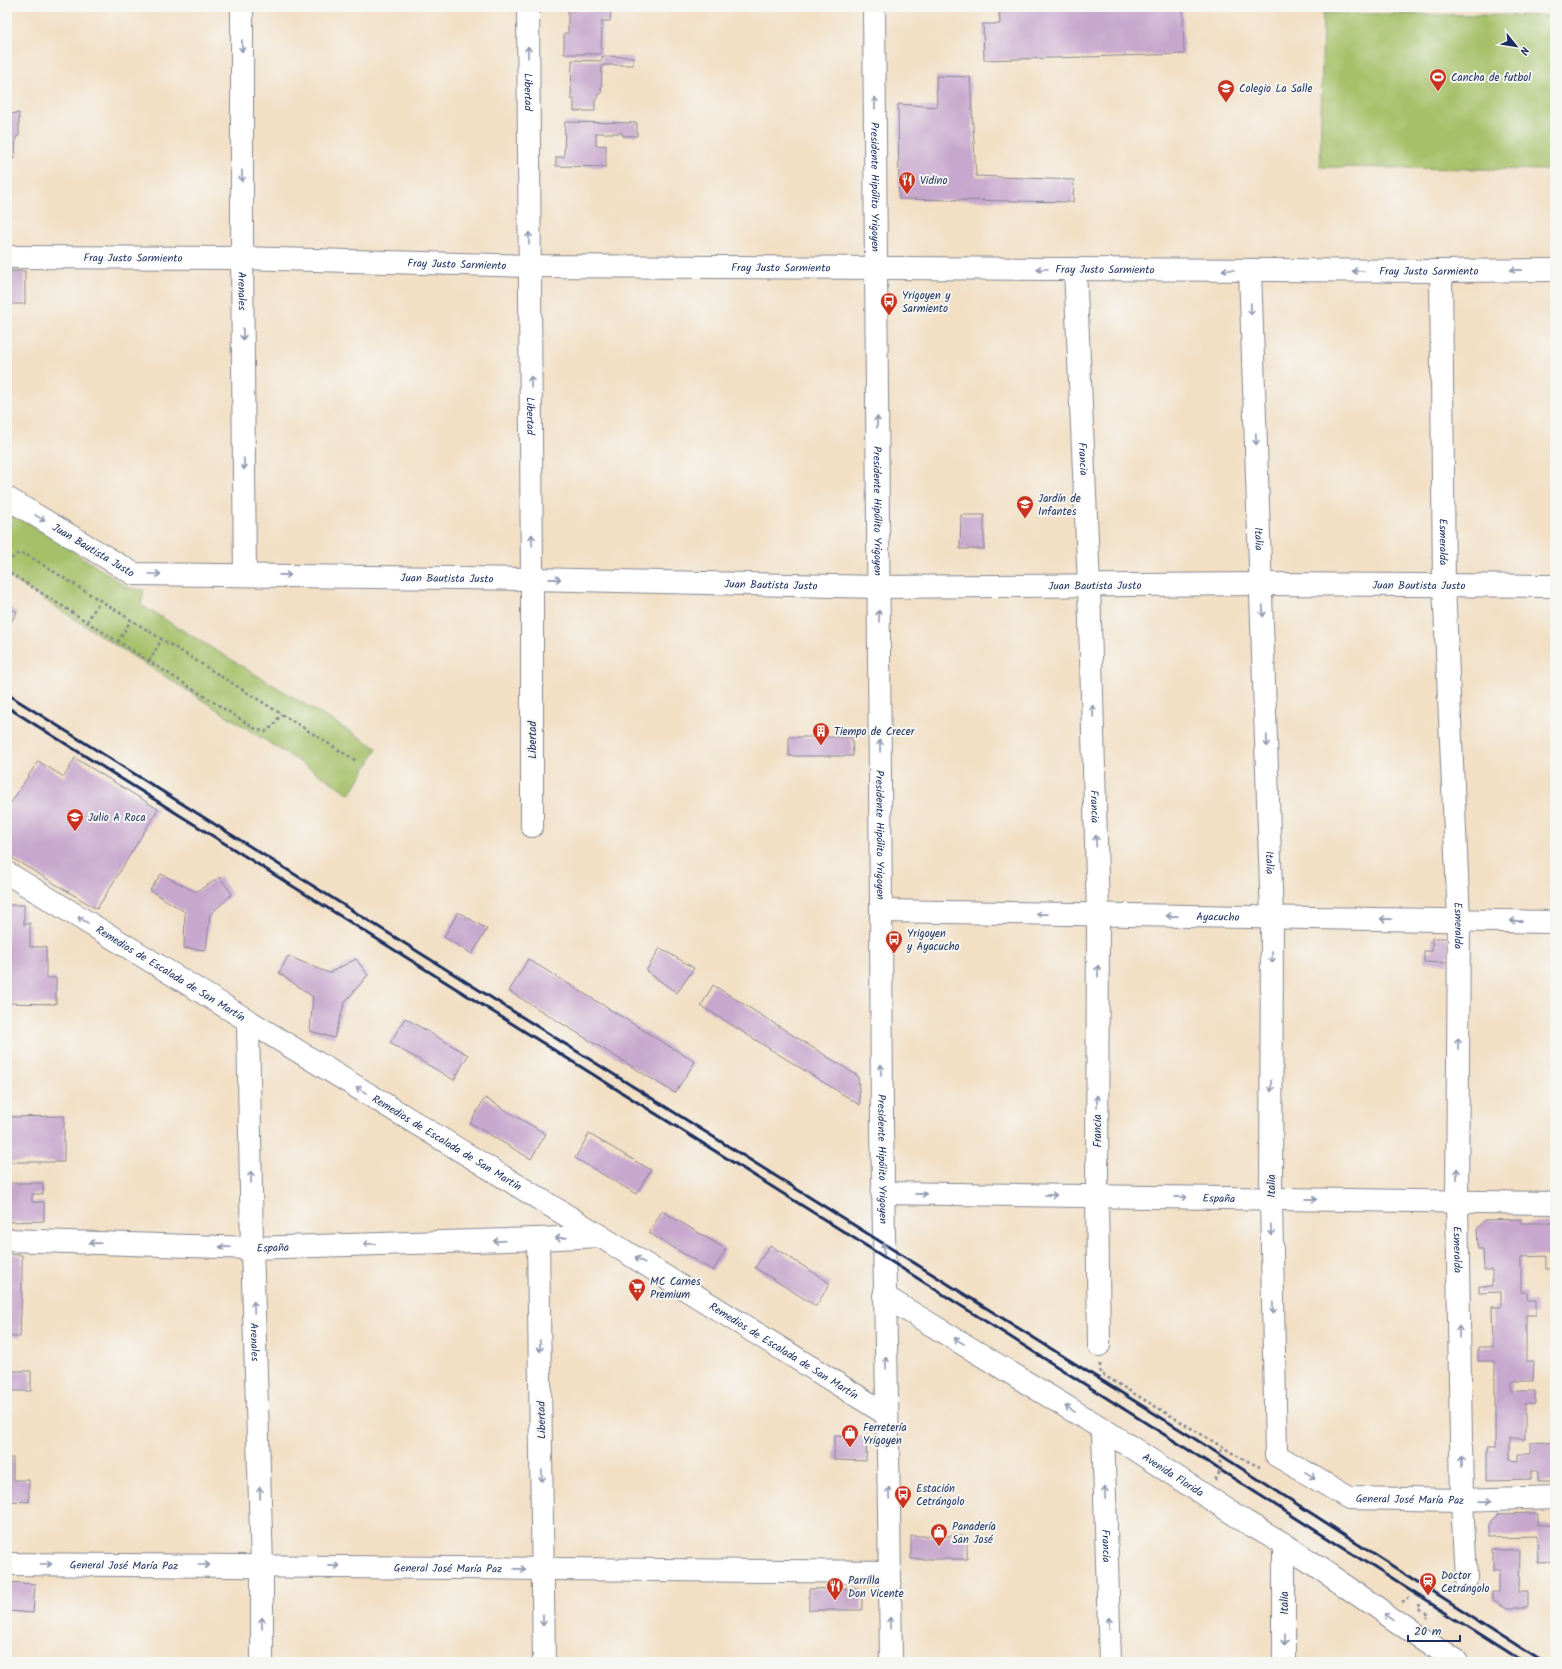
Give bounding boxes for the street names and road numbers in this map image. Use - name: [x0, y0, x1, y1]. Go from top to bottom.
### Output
- street label: Libertad: [518, 73, 537, 112]
- street label: Presidente Hipólito Yrigoyen: [865, 122, 884, 252]
- street label: Fray Justo Sarmiento: [83, 249, 183, 268]
- street label: Fray Justo Sarmiento: [407, 255, 507, 275]
- street label: Fray Justo Sarmiento: [731, 259, 831, 278]
- street label: Fray Justo Sarmiento: [1055, 261, 1155, 279]
- street label: Fray Justo Sarmiento: [1379, 263, 1479, 281]
- street label: Arenales: [232, 272, 250, 311]
- street label: Libertad: [521, 397, 539, 436]
- street label: Francia: [1073, 442, 1092, 476]
- street label: Presidente Hipólito Yrigoyen: [867, 446, 886, 576]
- street label: Esmeralda: [1433, 518, 1452, 566]
- street label: Juan Bautista Justo: [49, 519, 138, 582]
- street label: Italia: [1249, 527, 1268, 551]
- street label: Juan Bautista Justo: [400, 569, 494, 589]
- street label: Juan Bautista Justo: [724, 575, 818, 596]
- street label: Juan Bautista Justo: [1048, 577, 1142, 596]
- street label: Juan Bautista Justo: [1372, 577, 1466, 595]
- street label: Libertad: [524, 721, 542, 759]
- street label: Presidente Hipólito Yrigoyen: [870, 770, 889, 900]
- street label: Francia: [1085, 790, 1103, 823]
- street label: Italia: [1260, 851, 1279, 875]
- street label: Esmeralda: [1448, 902, 1467, 949]
- street label: Ayacucho: [1196, 908, 1240, 927]
- street label: Remedios de Escalada de San Martín: [92, 921, 249, 1027]
- street label: Remedios de Escalada de San Martín: [368, 1090, 525, 1196]
- street label: Presidente Hipólito Yrigoyen: [872, 1094, 892, 1224]
- street label: Francia: [1089, 1114, 1107, 1148]
- street label: Italia: [1263, 1174, 1281, 1198]
- street label: España: [1203, 1190, 1235, 1208]
- street label: Esmeralda: [1447, 1226, 1466, 1273]
- street label: España: [256, 1239, 289, 1258]
- street label: Remedios de Escalada de San Martín: [705, 1298, 862, 1405]
- street label: Arenales: [244, 1322, 264, 1362]
- street label: Libertad: [533, 1400, 551, 1439]
- street label: Avenida Florida: [1138, 1449, 1207, 1502]
- street label: General José María Paz: [1356, 1490, 1464, 1510]
- street label: Francia: [1096, 1529, 1115, 1563]
- street label: General José María Paz: [70, 1557, 178, 1576]
- street label: General José María Paz: [394, 1560, 502, 1578]
- street label: Italia: [1276, 1591, 1294, 1615]

